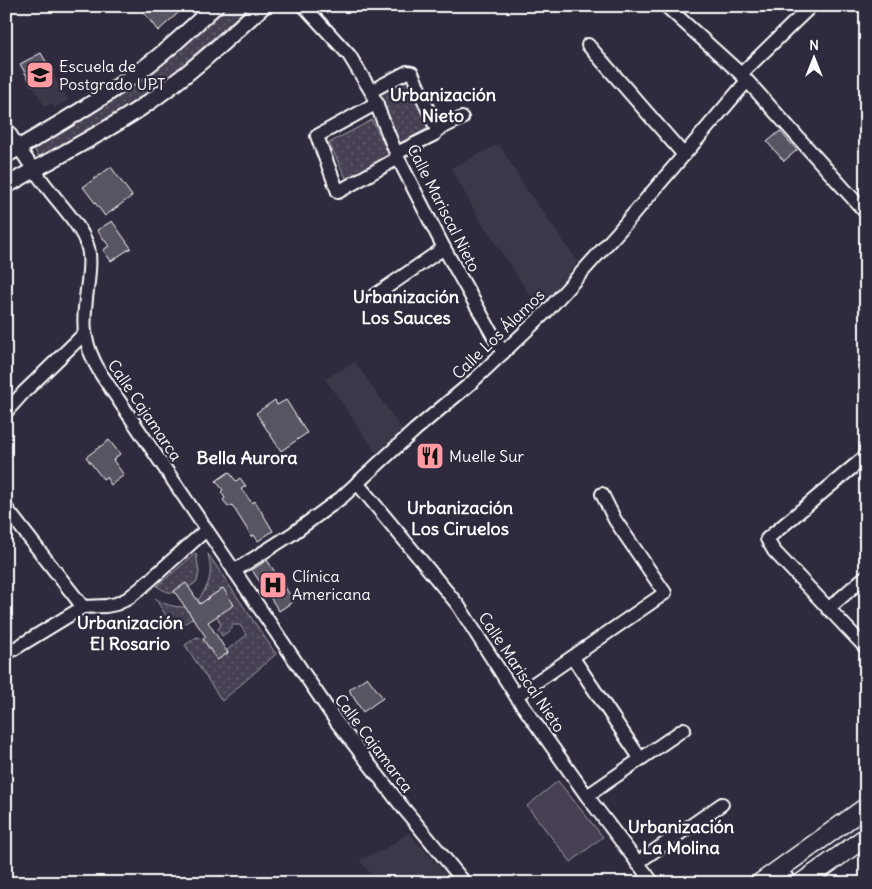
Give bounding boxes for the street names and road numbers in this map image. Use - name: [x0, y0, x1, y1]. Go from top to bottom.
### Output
- street label: Calle Mariscal Nieto: [403, 141, 485, 275]
- street label: Calle Los Álamos: [448, 285, 548, 383]
- street label: Calle Cajamarca: [104, 355, 186, 465]
- street label: Calle Mariscal Nieto: [474, 608, 570, 736]
- street label: Calle Cajamarca: [330, 690, 418, 796]

